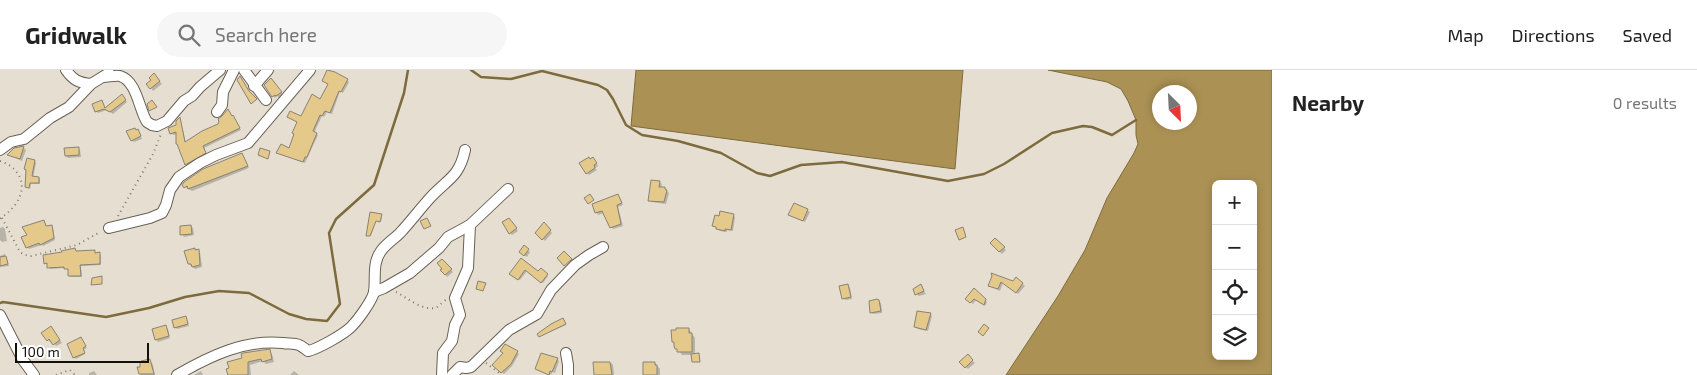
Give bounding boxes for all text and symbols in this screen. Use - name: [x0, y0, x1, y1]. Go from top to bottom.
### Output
- search box: [157, 12, 507, 57]
- text: Gridwalk: [25, 20, 127, 49]
- icon: search: [175, 21, 203, 49]
- text: Search here: [215, 23, 317, 46]
- text: Map: [1447, 24, 1484, 46]
- text: Directions: [1512, 24, 1595, 46]
- text: Saved: [1623, 24, 1672, 46]
- north arrow: [1152, 85, 1197, 130]
- text: Nearby: [1292, 90, 1364, 115]
- text: 0 results: [1613, 93, 1677, 112]
- map controls: [1212, 180, 1257, 360]
- button: +: [1212, 180, 1257, 225]
- button: −: [1212, 225, 1257, 270]
- button: locate: [1212, 270, 1257, 315]
- button: layers: [1212, 315, 1257, 360]
- scale bar: [15, 340, 149, 363]
- text: 100 m: [22, 343, 60, 360]

